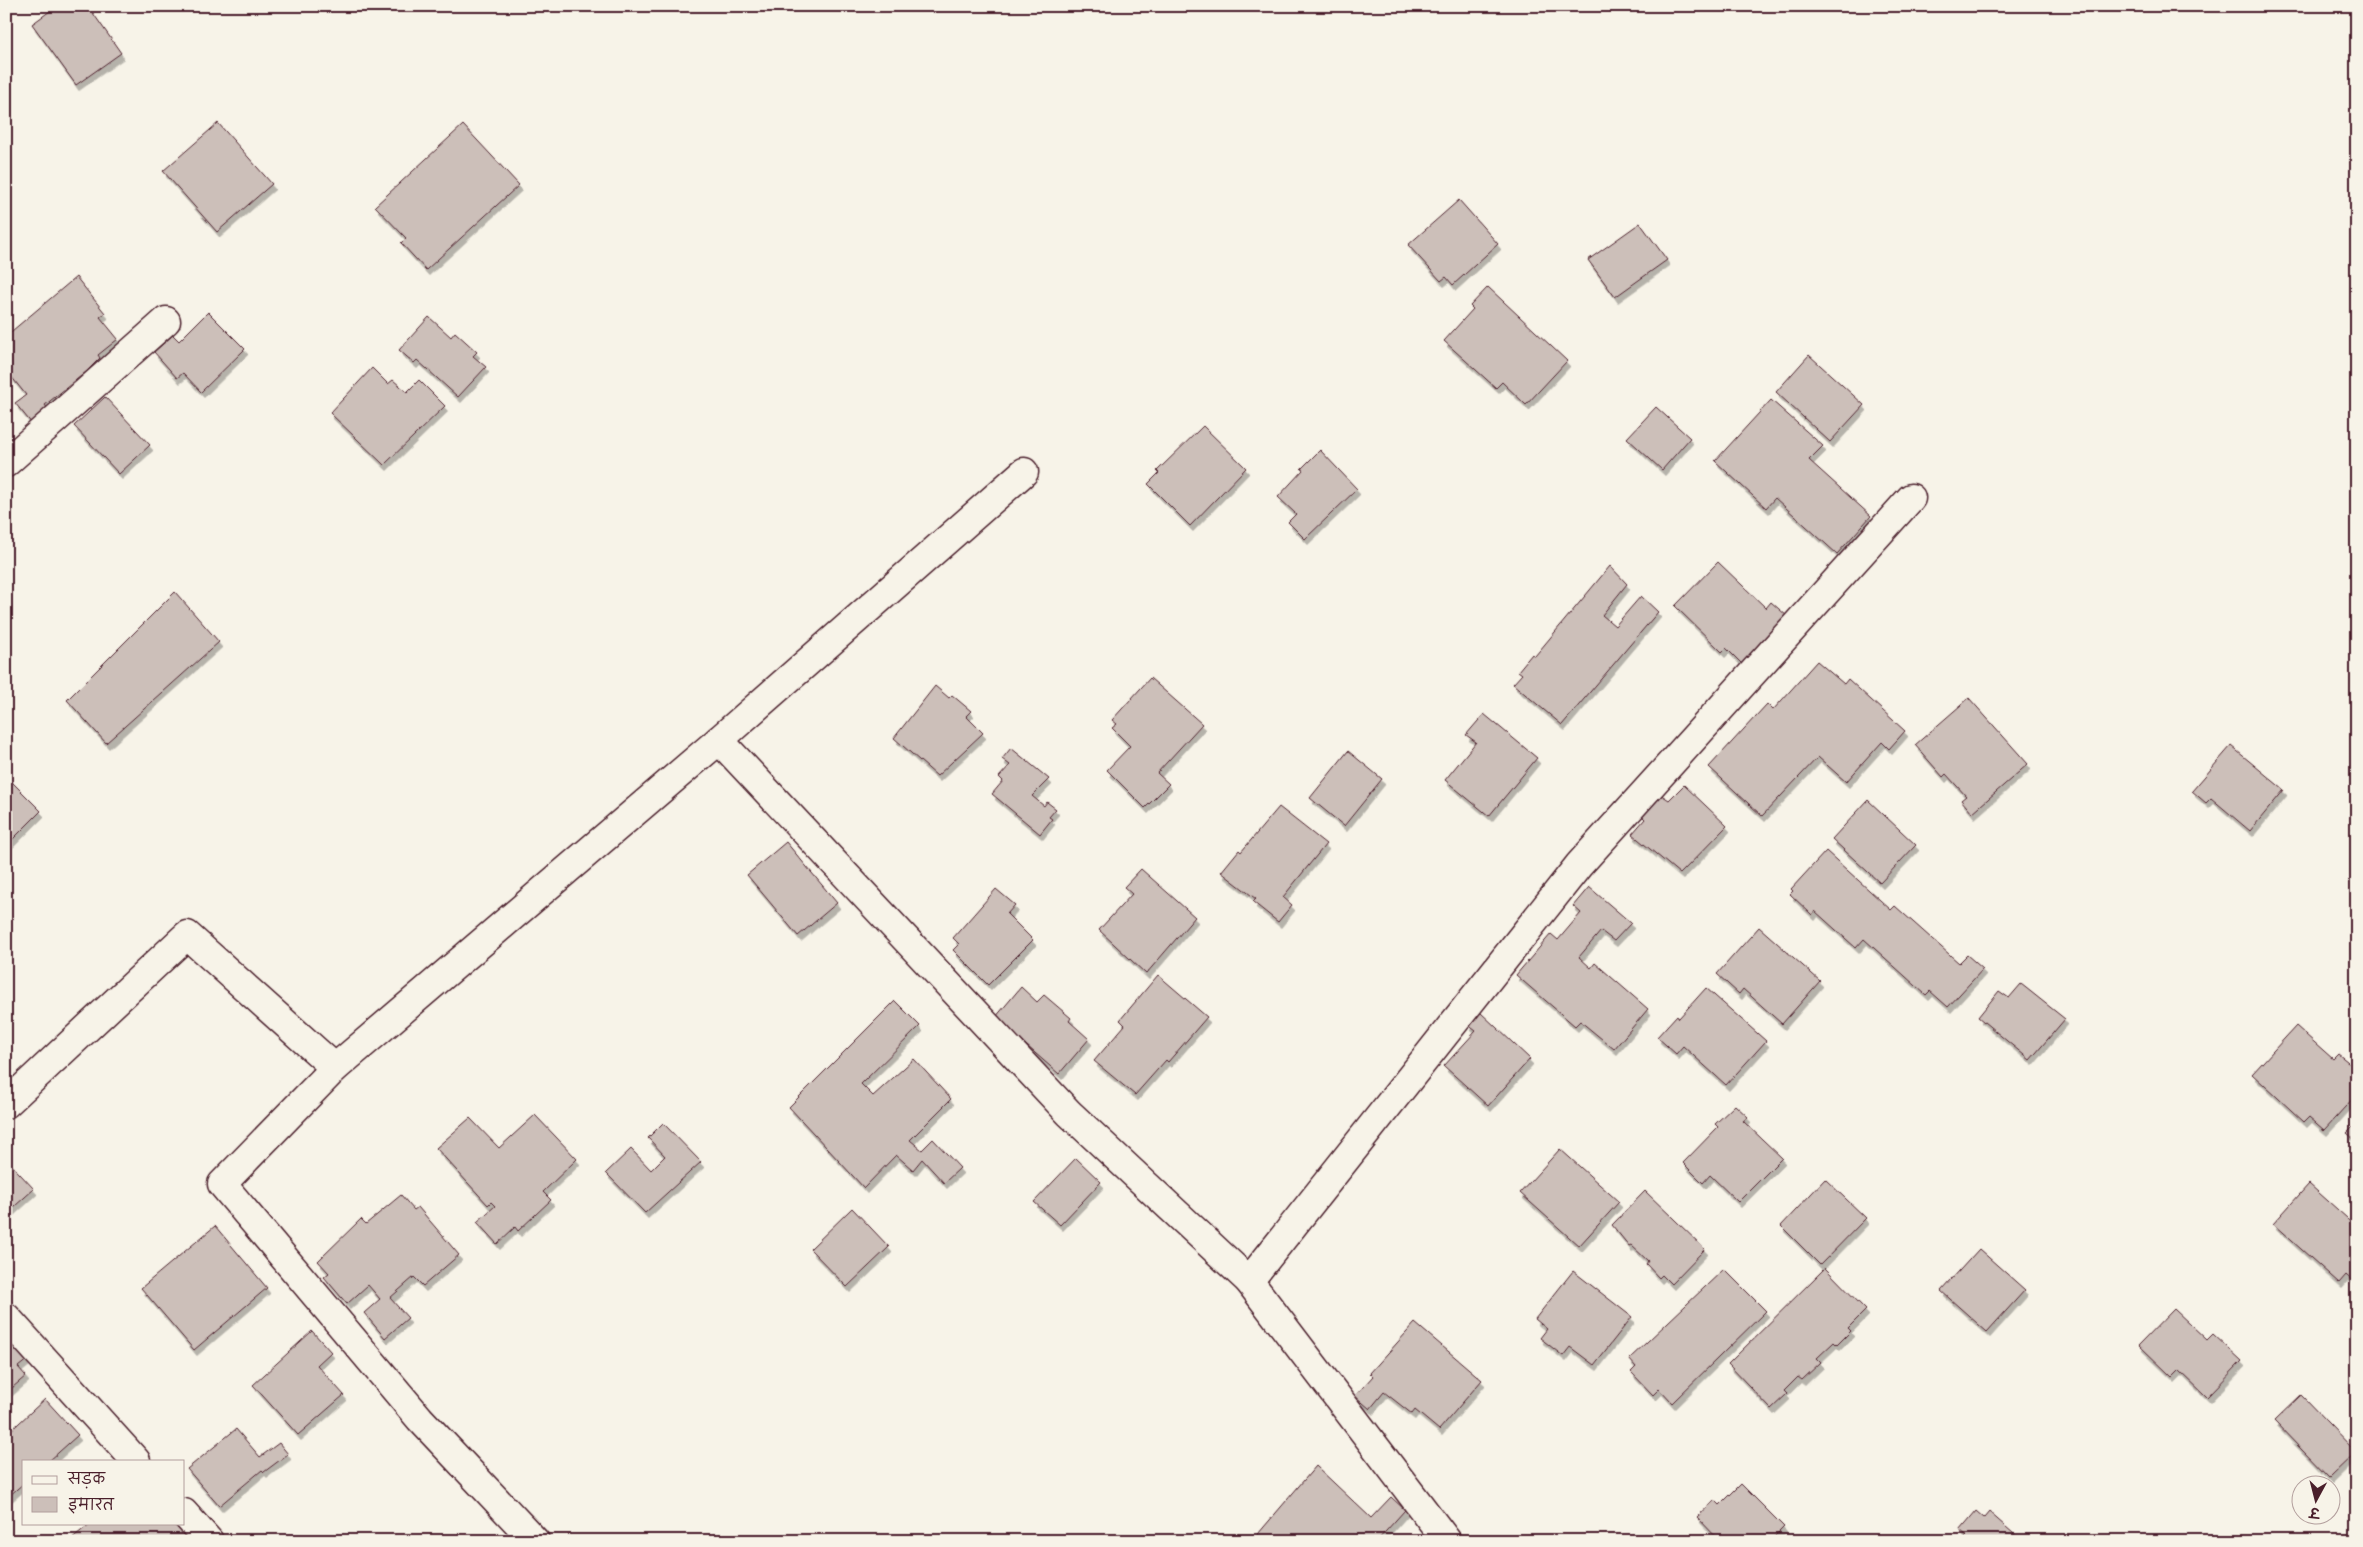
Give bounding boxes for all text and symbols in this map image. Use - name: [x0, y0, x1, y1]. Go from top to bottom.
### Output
- legend: [22, 1460, 185, 1524]
- text: सड़क: [67, 1469, 106, 1489]
- north arrow: [2290, 1474, 2340, 1524]
- text: इमारत: [68, 1495, 115, 1515]
- text: उ: [2307, 1503, 2322, 1523]

